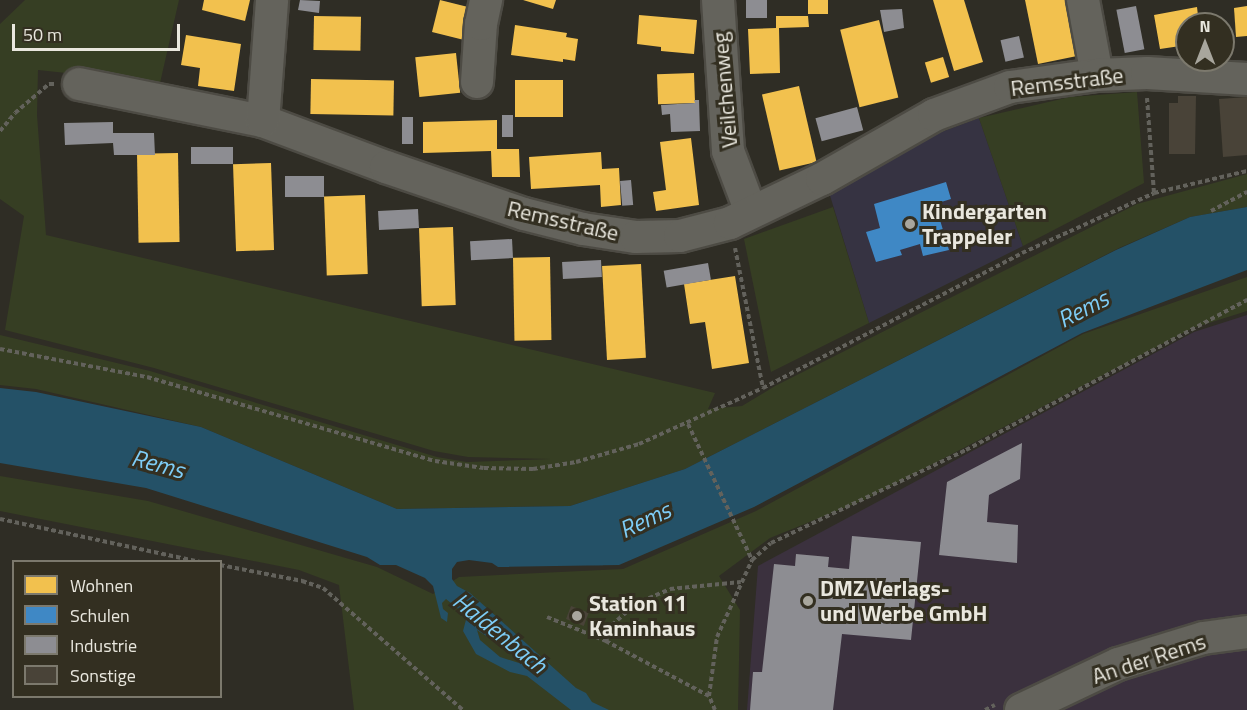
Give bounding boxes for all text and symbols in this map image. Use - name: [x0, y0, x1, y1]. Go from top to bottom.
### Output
- scale bar: [15, 12, 183, 50]
- north arrow: [1175, 12, 1235, 72]
- text: N: [1199, 14, 1211, 38]
- text: 50 m: [23, 21, 62, 48]
- street label: Veilchenweg: [707, 31, 743, 149]
- street label: Remsstraße: [1009, 62, 1125, 102]
- street label: Remsstraße: [505, 195, 621, 247]
- place label: Kindergarten Trappeler: [922, 198, 1047, 249]
- marker: Kindergarten Trappeler: [903, 217, 917, 231]
- water label: Rems: [1053, 284, 1113, 334]
- water label: Rems: [128, 443, 188, 485]
- water label: Rems: [615, 496, 675, 544]
- legend: [12, 560, 222, 698]
- text: Wohnen: [70, 572, 133, 599]
- place label: DMZ Verlags- und Werbe GmbH: [820, 575, 987, 626]
- water label: Haldenbach: [447, 586, 553, 680]
- place label: Station 11 Kaminhaus: [589, 590, 695, 642]
- marker: DMZ Verlags- und Werbe GmbH: [801, 594, 815, 608]
- text: Schulen: [70, 602, 130, 629]
- marker: Station 11 Kaminhaus: [570, 609, 584, 623]
- street label: An der Rems: [1089, 628, 1209, 690]
- text: Industrie: [70, 632, 137, 659]
- text: Sonstige: [70, 662, 136, 689]

